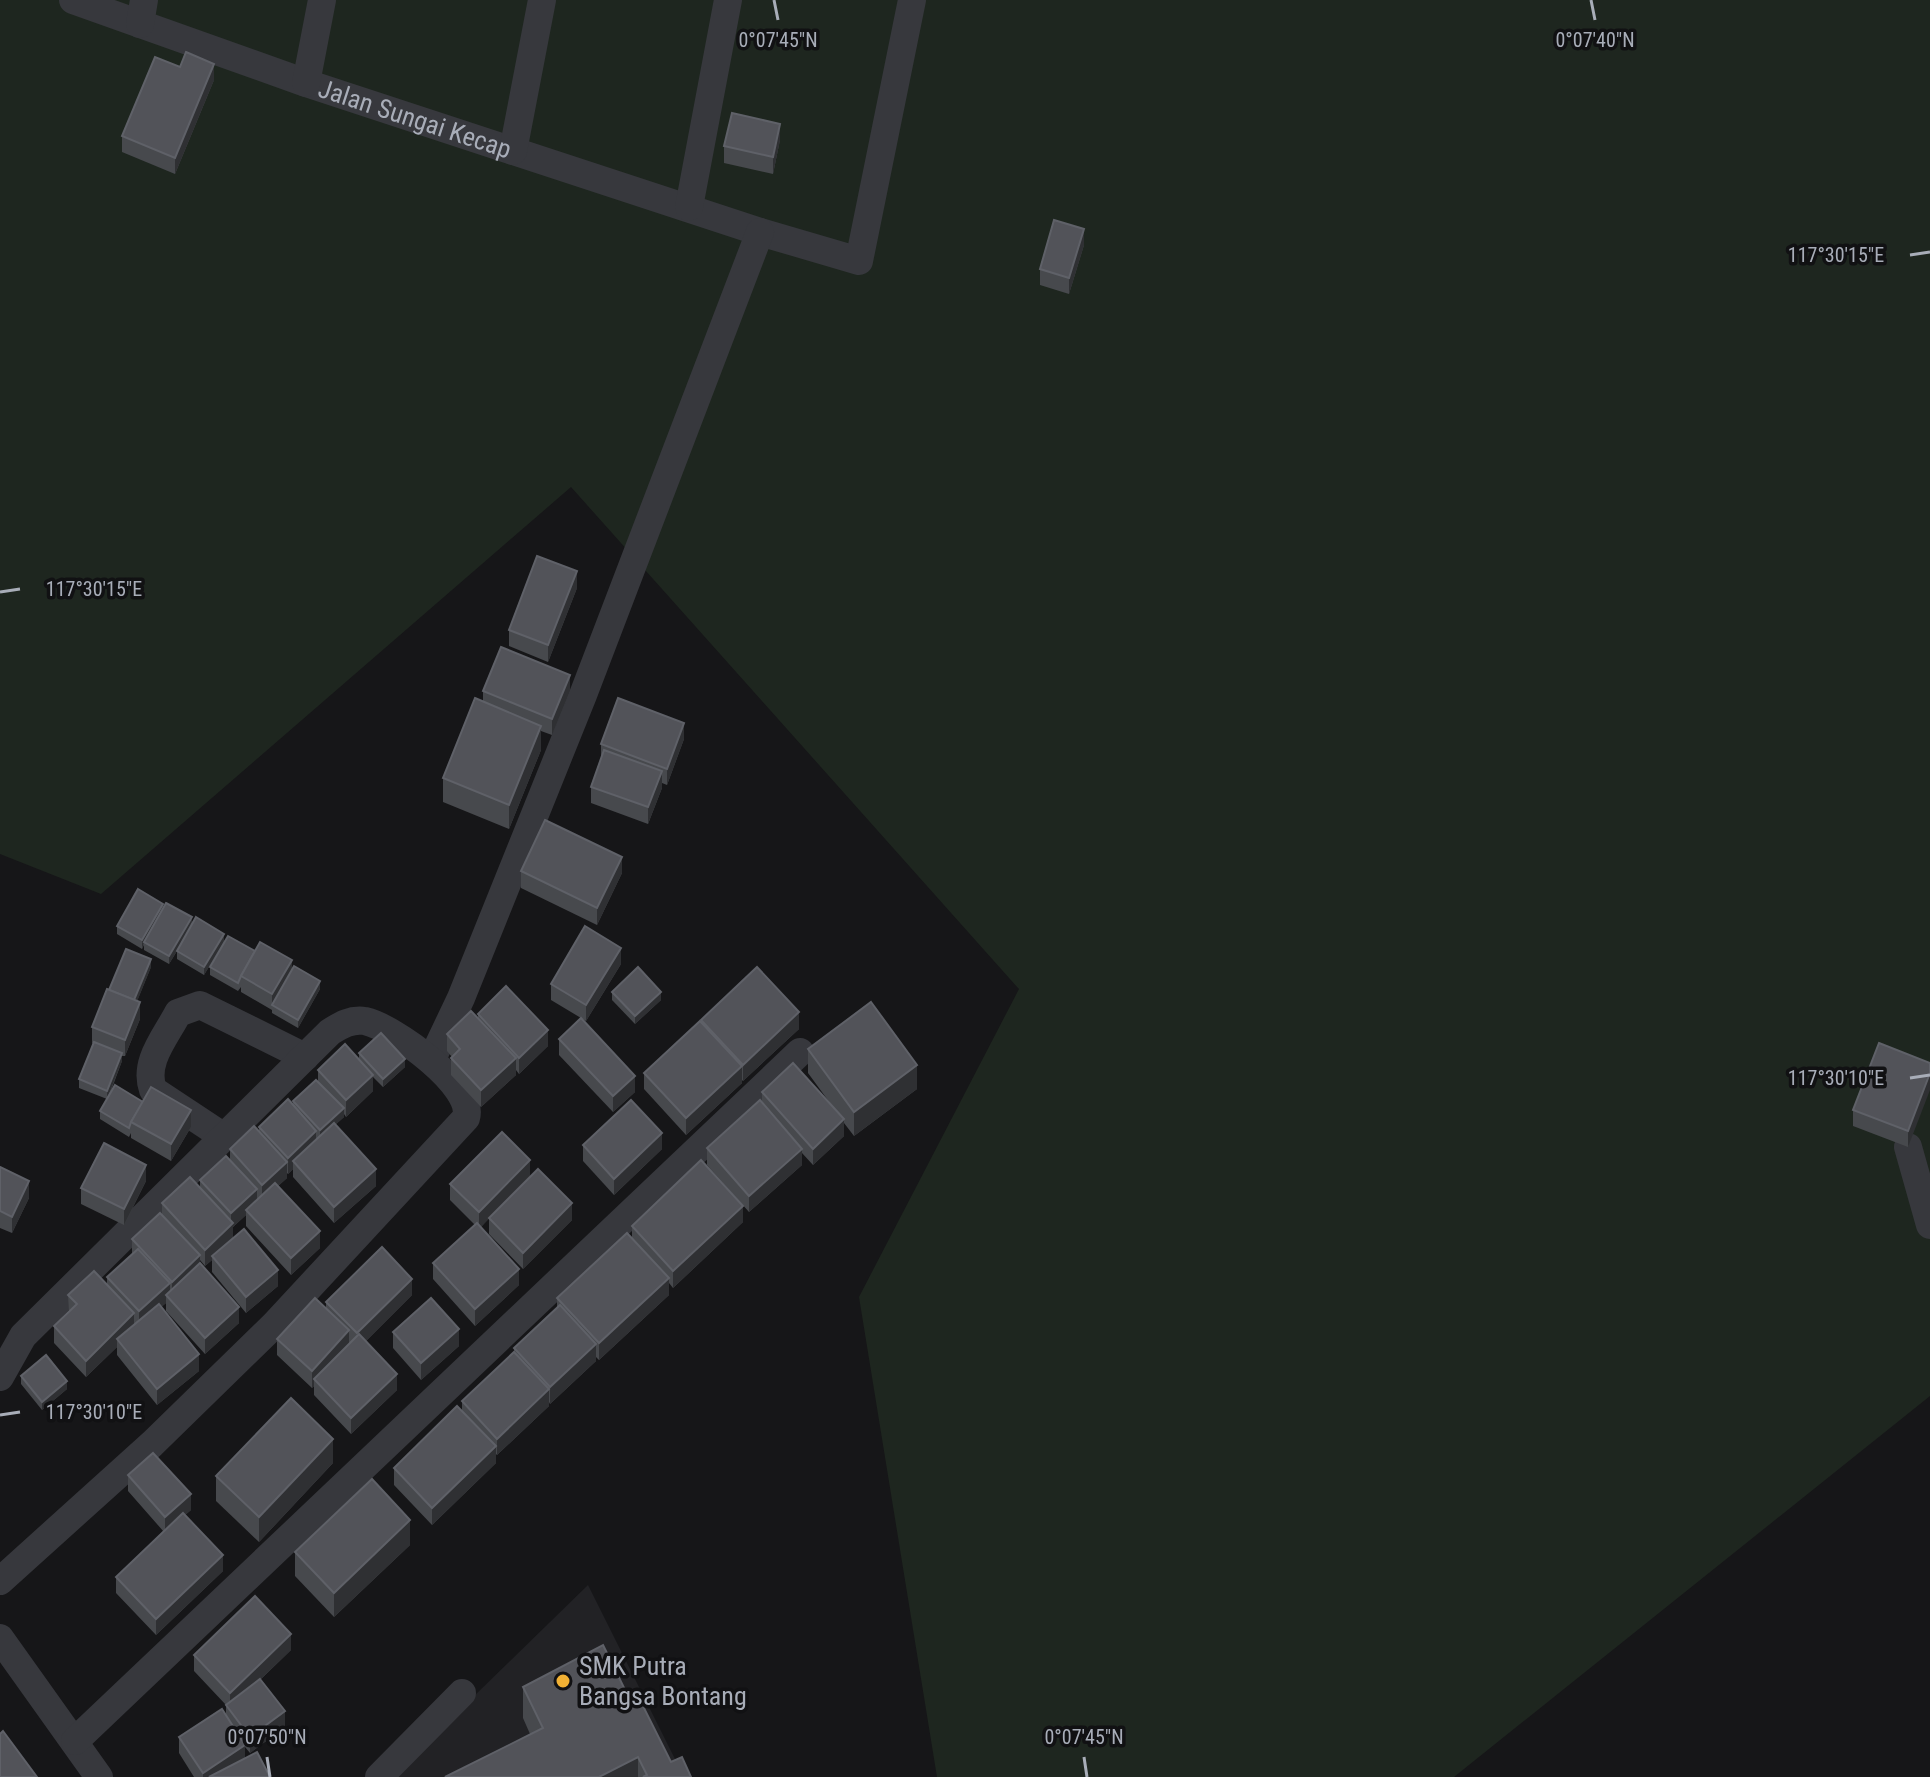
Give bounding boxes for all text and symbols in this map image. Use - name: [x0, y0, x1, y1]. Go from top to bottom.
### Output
- text: 0°07'45"N: [738, 28, 818, 52]
- text: 0°07'40"N: [1555, 28, 1635, 52]
- street label: Jalan Sungai Kecap: [315, 73, 515, 164]
- text: 117°30'15"E: [1788, 243, 1884, 267]
- text: 117°30'15"E: [46, 577, 142, 601]
- text: 117°30'10"E: [1788, 1066, 1884, 1090]
- text: 117°30'10"E: [46, 1400, 142, 1424]
- place label: SMK Putra Bangsa Bontang: [579, 1651, 747, 1711]
- marker: SMK Putra Bangsa Bontang: [554, 1672, 572, 1690]
- text: 0°07'50"N: [227, 1725, 307, 1749]
- text: 0°07'45"N: [1044, 1725, 1124, 1749]

